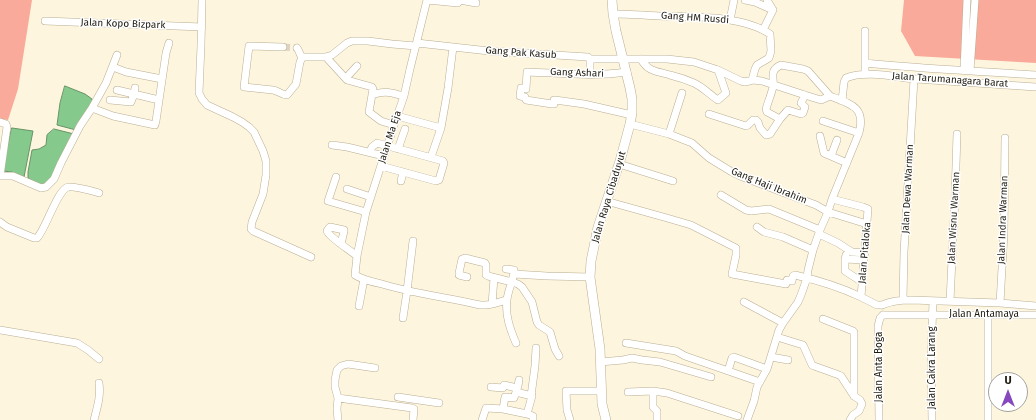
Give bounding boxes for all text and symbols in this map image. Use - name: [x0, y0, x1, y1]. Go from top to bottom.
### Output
- street label: Gang HM Rusdi: [661, 10, 729, 26]
- street label: Jalan Kopo Bizpark: [80, 17, 166, 31]
- street label: Gang Pak Kasub: [485, 45, 557, 61]
- street label: Gang Ashari: [550, 66, 604, 80]
- street label: Jalan Tarumanagara Barat: [892, 70, 1008, 90]
- street label: Jalan Ma Eja: [376, 109, 404, 165]
- street label: Jalan Dewa Warman: [900, 144, 916, 234]
- street label: Jalan Raya Cibaduyut: [589, 150, 629, 244]
- street label: Gang Haji Ibrahim: [729, 165, 809, 207]
- street label: Jalan Wisnu Warman: [946, 172, 962, 264]
- street label: Jalan Indra Warman: [995, 175, 1011, 265]
- street label: Jalan Pitaloka: [856, 222, 874, 284]
- street label: Jalan Antamaya: [949, 308, 1019, 320]
- street label: Jalan Cakra Larang: [926, 326, 938, 410]
- street label: Jalan Anta Boga: [873, 332, 885, 402]
- north arrow: [988, 372, 1028, 412]
- text: U: [1004, 374, 1012, 387]

